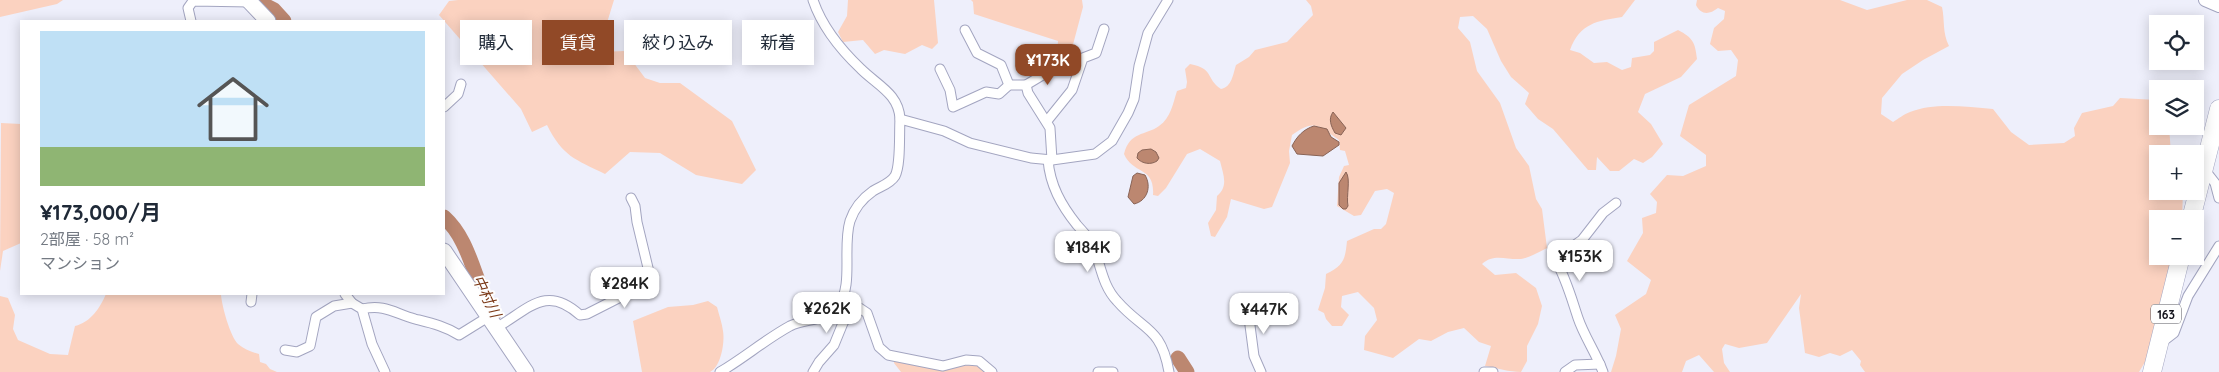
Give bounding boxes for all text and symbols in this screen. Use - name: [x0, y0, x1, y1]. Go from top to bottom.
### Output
- map controls: [2149, 15, 2204, 265]
- button: locate: [2149, 15, 2204, 70]
- chip: 購入: [460, 20, 532, 65]
- chip: 賃貸: [542, 20, 614, 65]
- chip: 絞り込み: [624, 20, 732, 65]
- chip: 新着: [742, 20, 814, 65]
- pin: ¥173K: [1013, 44, 1083, 86]
- text: ¥173K: [1026, 50, 1070, 70]
- icon: home: [188, 64, 278, 154]
- button: layers: [2149, 80, 2204, 135]
- button: +: [2149, 145, 2204, 200]
- text: ¥173,000/月: [40, 199, 161, 225]
- button: −: [2149, 210, 2204, 265]
- text: 2部屋 · 58 m²: [40, 229, 134, 249]
- pin: ¥184K: [1053, 230, 1123, 273]
- text: ¥184K: [1066, 237, 1110, 257]
- pin: ¥153K: [1545, 240, 1615, 282]
- text: ¥153K: [1558, 246, 1602, 266]
- text: マンション: [40, 253, 120, 273]
- pin: ¥284K: [590, 266, 660, 309]
- water label: 中村川: [469, 272, 506, 322]
- text: ¥284K: [601, 273, 649, 293]
- pin: ¥262K: [792, 292, 862, 334]
- pin: ¥447K: [1229, 292, 1299, 335]
- text: ¥262K: [803, 298, 851, 318]
- text: ¥447K: [1240, 299, 1288, 319]
- road number: 163: [2151, 304, 2181, 324]

